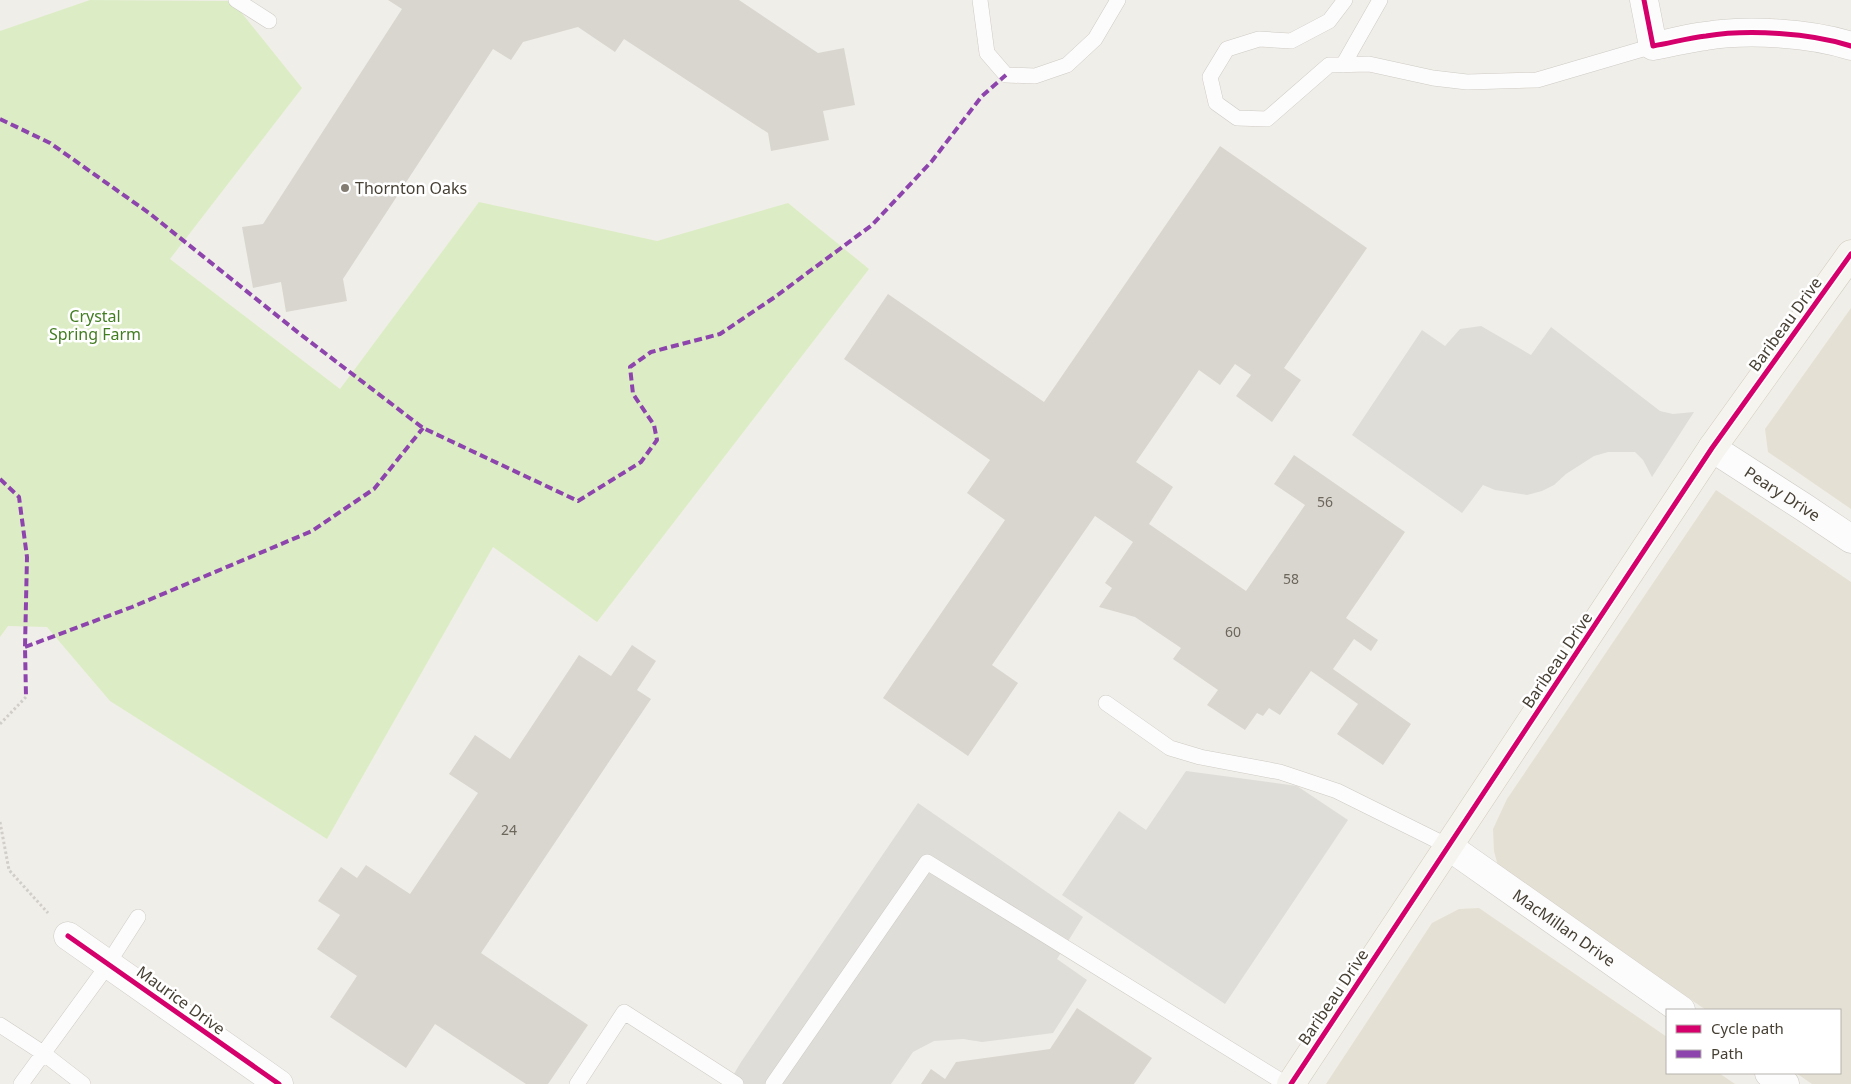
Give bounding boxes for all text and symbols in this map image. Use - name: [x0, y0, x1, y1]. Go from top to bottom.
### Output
- place label: Thornton Oaks: [355, 177, 467, 199]
- marker: Thornton Oaks: [339, 182, 351, 194]
- street label: Baribeau Drive: [1743, 272, 1827, 376]
- park label: Crystal Spring Farm: [49, 305, 141, 345]
- street label: Peary Drive: [1740, 461, 1825, 526]
- house number: 56: [1317, 492, 1333, 511]
- house number: 58: [1283, 569, 1299, 588]
- street label: Baribeau Drive: [1517, 608, 1597, 712]
- house number: 60: [1225, 622, 1241, 641]
- house number: 24: [501, 820, 517, 839]
- street label: MacMillan Drive: [1508, 884, 1620, 971]
- street label: Baribeau Drive: [1293, 945, 1373, 1049]
- street label: Maurice Drive: [132, 960, 230, 1040]
- legend: [1666, 1009, 1841, 1074]
- text: Cycle path: [1711, 1018, 1784, 1038]
- text: Path: [1711, 1043, 1743, 1063]

